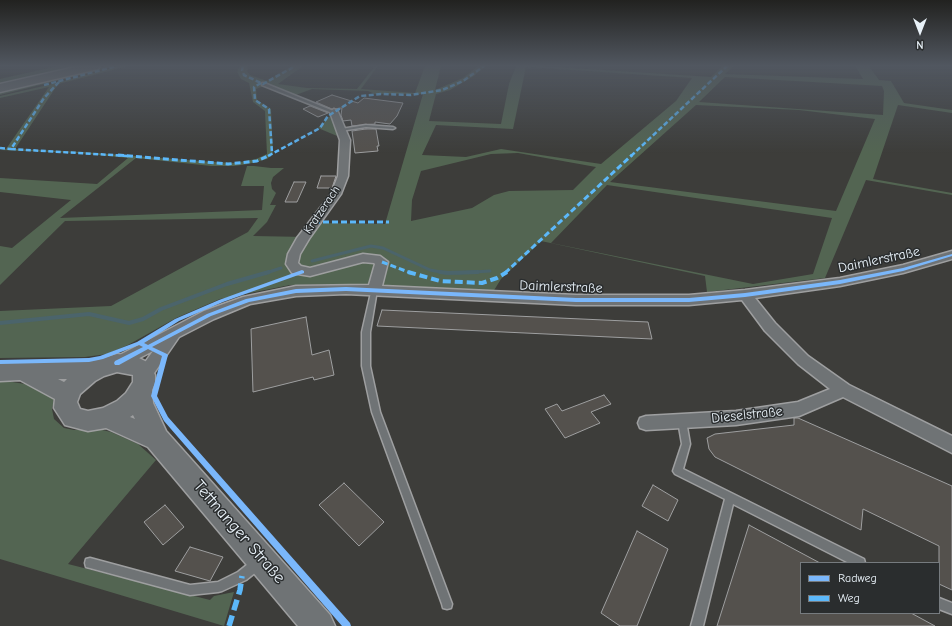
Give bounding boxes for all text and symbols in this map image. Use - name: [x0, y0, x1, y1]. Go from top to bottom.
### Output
- north arrow: [900, 12, 940, 52]
- text: N: [916, 38, 924, 51]
- street label: Kratzerach: [301, 183, 343, 237]
- street label: Daimlerstraße: [837, 243, 921, 277]
- street label: Daimlerstraße: [519, 277, 603, 297]
- street label: Dieselstraße: [711, 403, 783, 427]
- street label: Tettnanger Straße: [189, 476, 289, 588]
- legend: [800, 562, 940, 614]
- text: Radweg: [838, 571, 877, 585]
- text: Weg: [838, 591, 860, 605]

